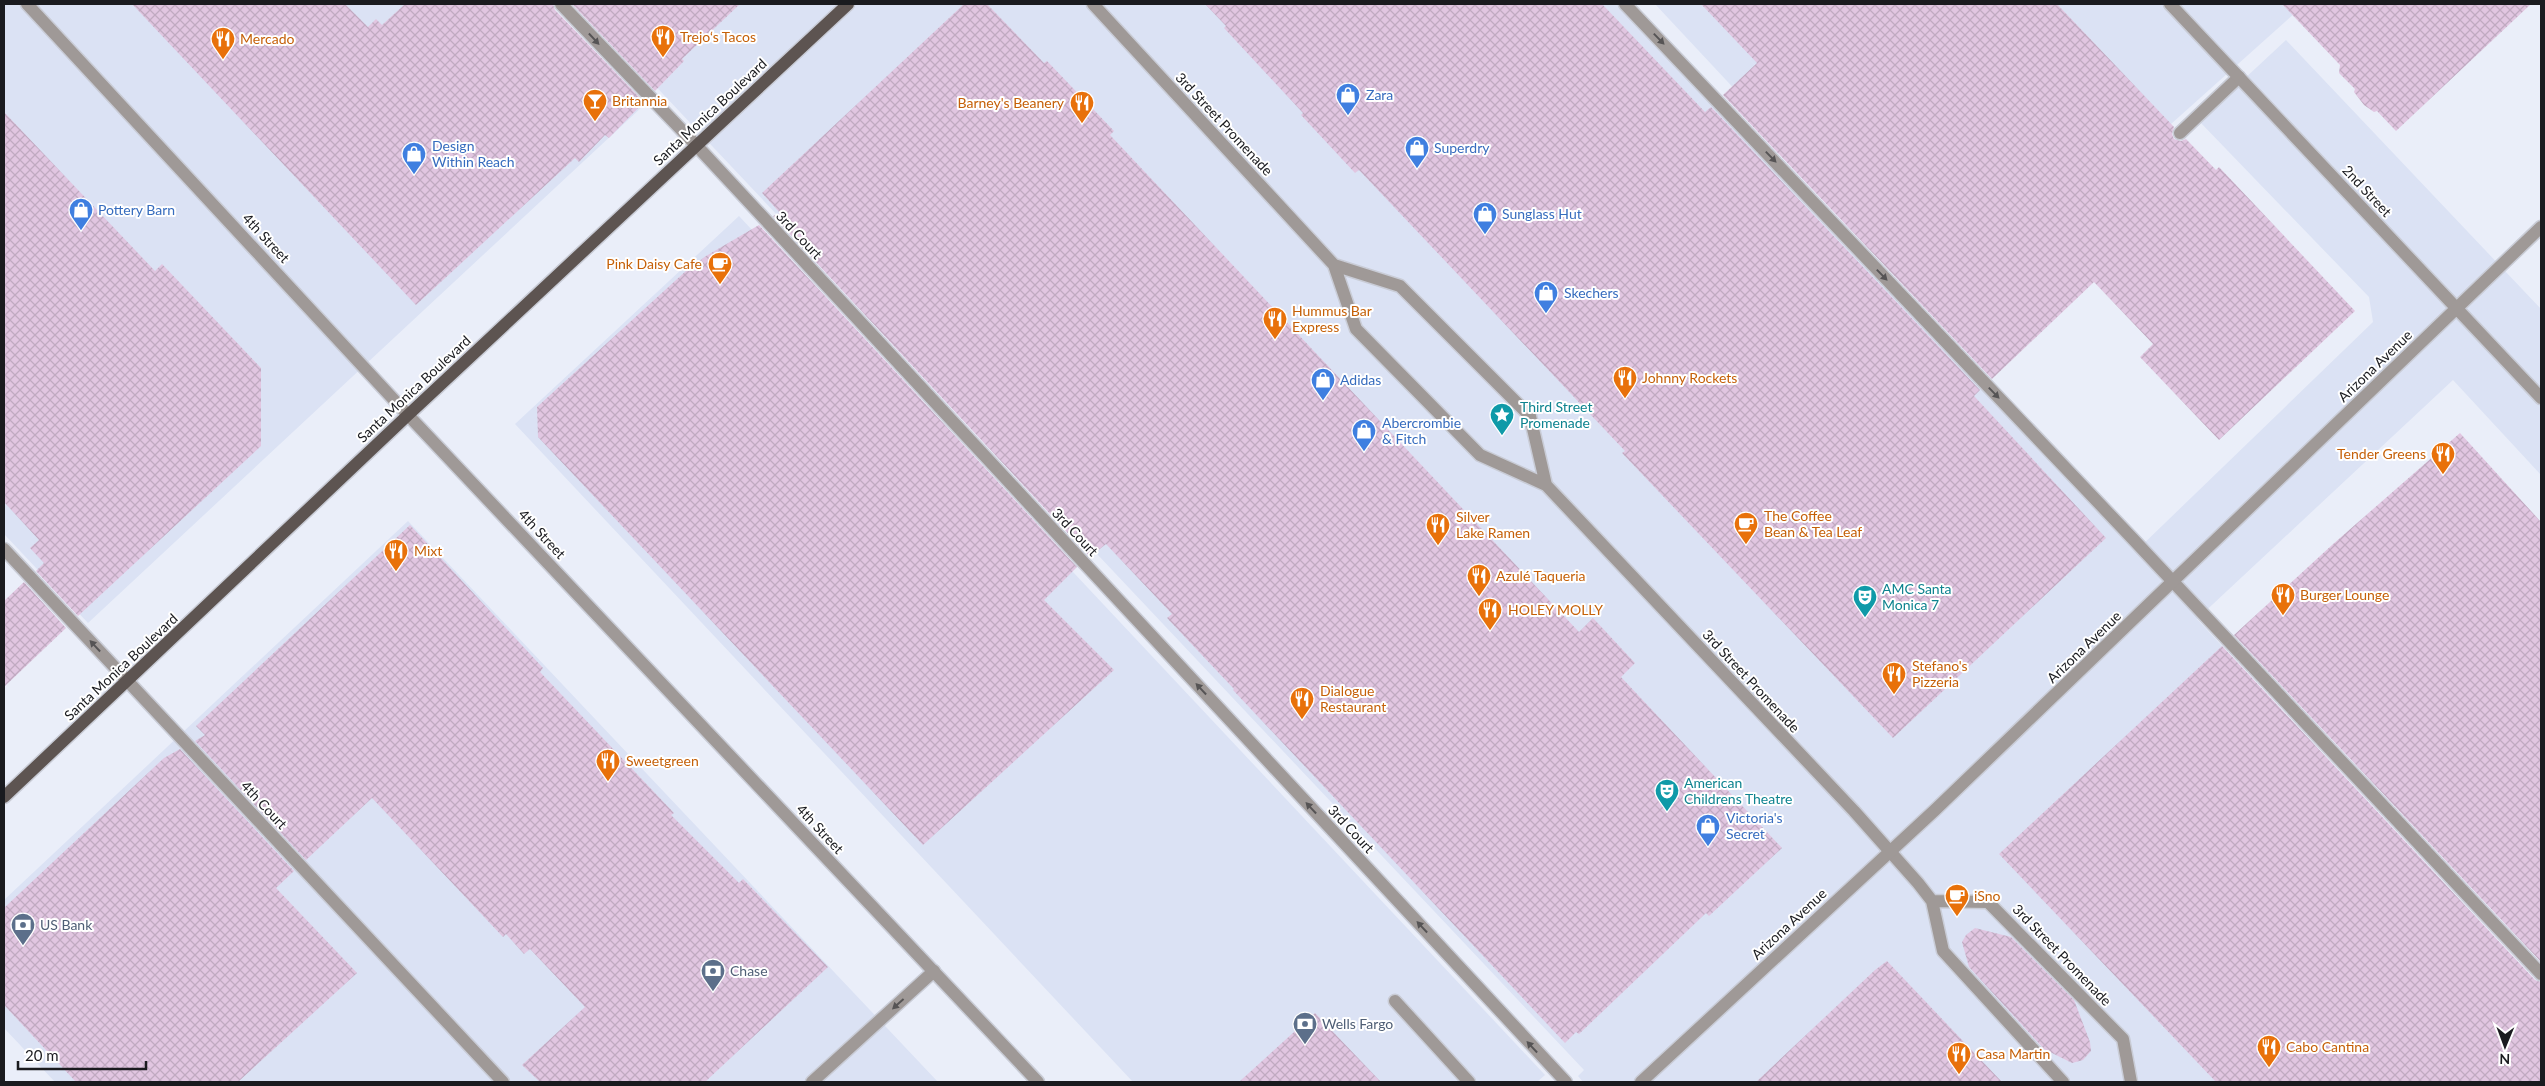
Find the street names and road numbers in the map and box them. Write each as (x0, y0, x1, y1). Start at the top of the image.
street label: Santa Monica Boulevard (649, 55, 770, 169)
street label: 3rd Street Promenade (1172, 69, 1277, 179)
street label: 2nd Street (2339, 161, 2395, 220)
street label: 3rd Court (773, 207, 826, 262)
street label: 4th Street (239, 209, 294, 266)
street label: Arizona Avenue (2334, 326, 2415, 405)
street label: Santa Monica Boulevard (353, 332, 474, 446)
street label: 3rd Court (1049, 504, 1102, 559)
street label: 4th Street (515, 505, 570, 562)
street label: Arizona Avenue (2043, 607, 2124, 686)
street label: Santa Monica Boulevard (60, 610, 181, 724)
street label: 3rd Street Promenade (1699, 626, 1804, 736)
street label: 4th Court (238, 777, 291, 832)
street label: 4th Street (793, 800, 848, 857)
street label: 3rd Court (1325, 801, 1378, 856)
street label: Arizona Avenue (1748, 885, 1830, 963)
street label: 3rd Street Promenade (2009, 900, 2115, 1009)

